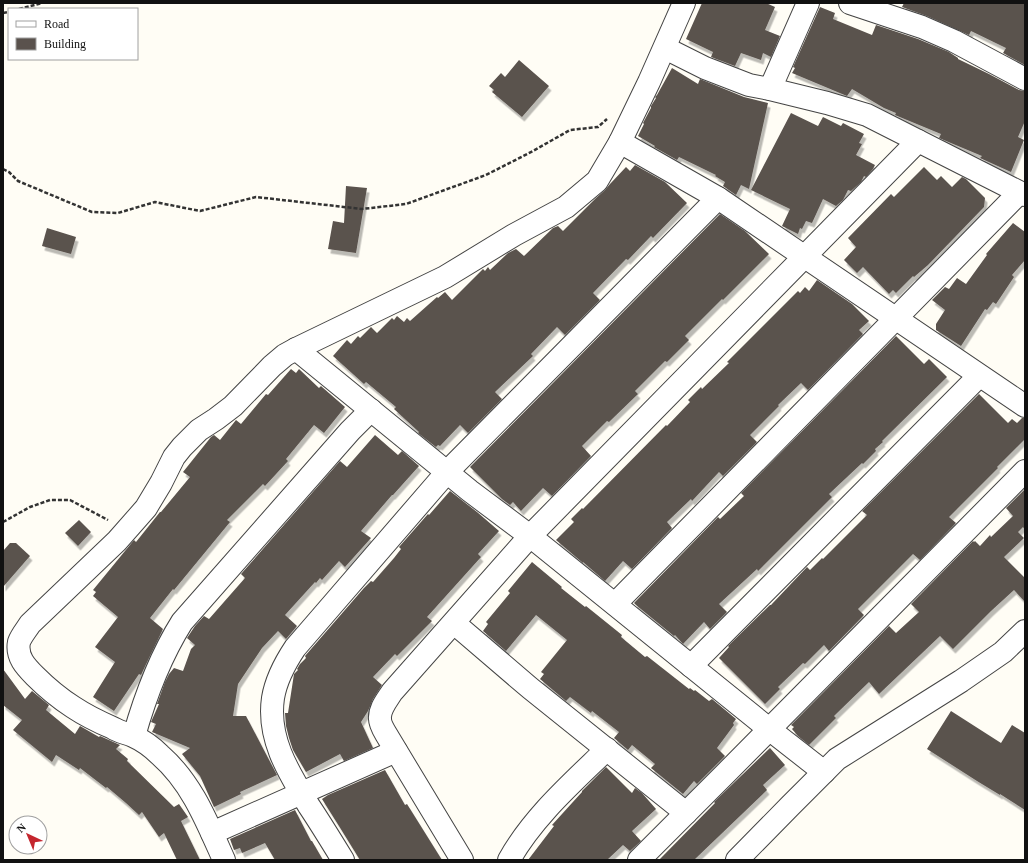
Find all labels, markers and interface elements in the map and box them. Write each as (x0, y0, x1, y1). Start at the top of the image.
legend (8, 8, 138, 60)
text: Road (44, 17, 69, 31)
text: Building (44, 37, 86, 51)
north arrow (8, 815, 48, 855)
text: N (14, 821, 28, 835)

